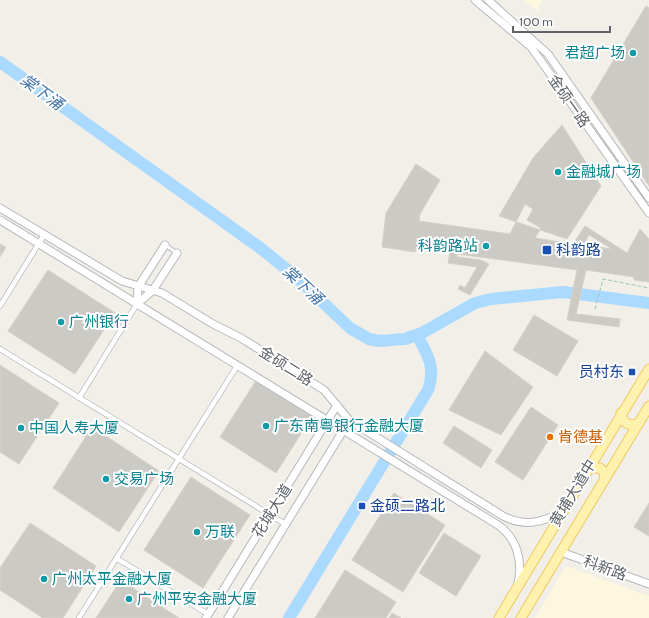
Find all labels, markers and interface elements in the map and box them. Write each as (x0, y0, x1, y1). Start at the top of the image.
scale bar (513, 8, 610, 34)
text: 100 m (519, 14, 553, 29)
place label: 君超广场 (565, 44, 625, 62)
marker: 君超广场 (628, 48, 638, 58)
water label: 棠下涌 (17, 70, 69, 115)
street label: 金硕一路 (544, 71, 594, 131)
place label: 金融城广场 (566, 163, 641, 181)
marker: 金融城广场 (553, 167, 563, 177)
place label: 科韵路站 (418, 237, 478, 255)
marker: 科韵路站 (481, 241, 491, 251)
place label: 科韵路 (556, 241, 601, 259)
marker: 科韵路 (541, 244, 553, 256)
water label: 棠下涌 (279, 262, 328, 310)
place label: 广州银行 (69, 313, 129, 331)
marker: 广州银行 (56, 317, 66, 327)
street label: 金硕二路 (256, 342, 316, 390)
place label: 员村东 (579, 363, 624, 381)
marker: 员村东 (627, 367, 637, 377)
place label: 广东南粤银行金融大厦 (274, 417, 424, 435)
place label: 中国人寿大厦 (29, 419, 119, 437)
marker: 广东南粤银行金融大厦 (261, 421, 271, 431)
marker: 中国人寿大厦 (16, 423, 26, 433)
place label: 肯德基 (558, 428, 603, 446)
marker: 肯德基 (545, 432, 555, 442)
street label: 黄埔大道中 (546, 456, 600, 530)
place label: 交易广场 (114, 470, 174, 488)
marker: 交易广场 (101, 474, 111, 484)
street label: 花城大道 (248, 481, 296, 541)
place label: 金硕二路北 (370, 497, 445, 515)
marker: 金硕二路北 (357, 501, 367, 511)
place label: 万联 (205, 523, 235, 541)
marker: 万联 (192, 527, 202, 537)
street label: 科新路 (581, 552, 629, 584)
place label: 广州太平金融大厦 (52, 570, 172, 588)
marker: 广州太平金融大厦 (39, 574, 49, 584)
place label: 广州平安金融大厦 (137, 590, 257, 608)
marker: 广州平安金融大厦 (124, 594, 134, 604)

